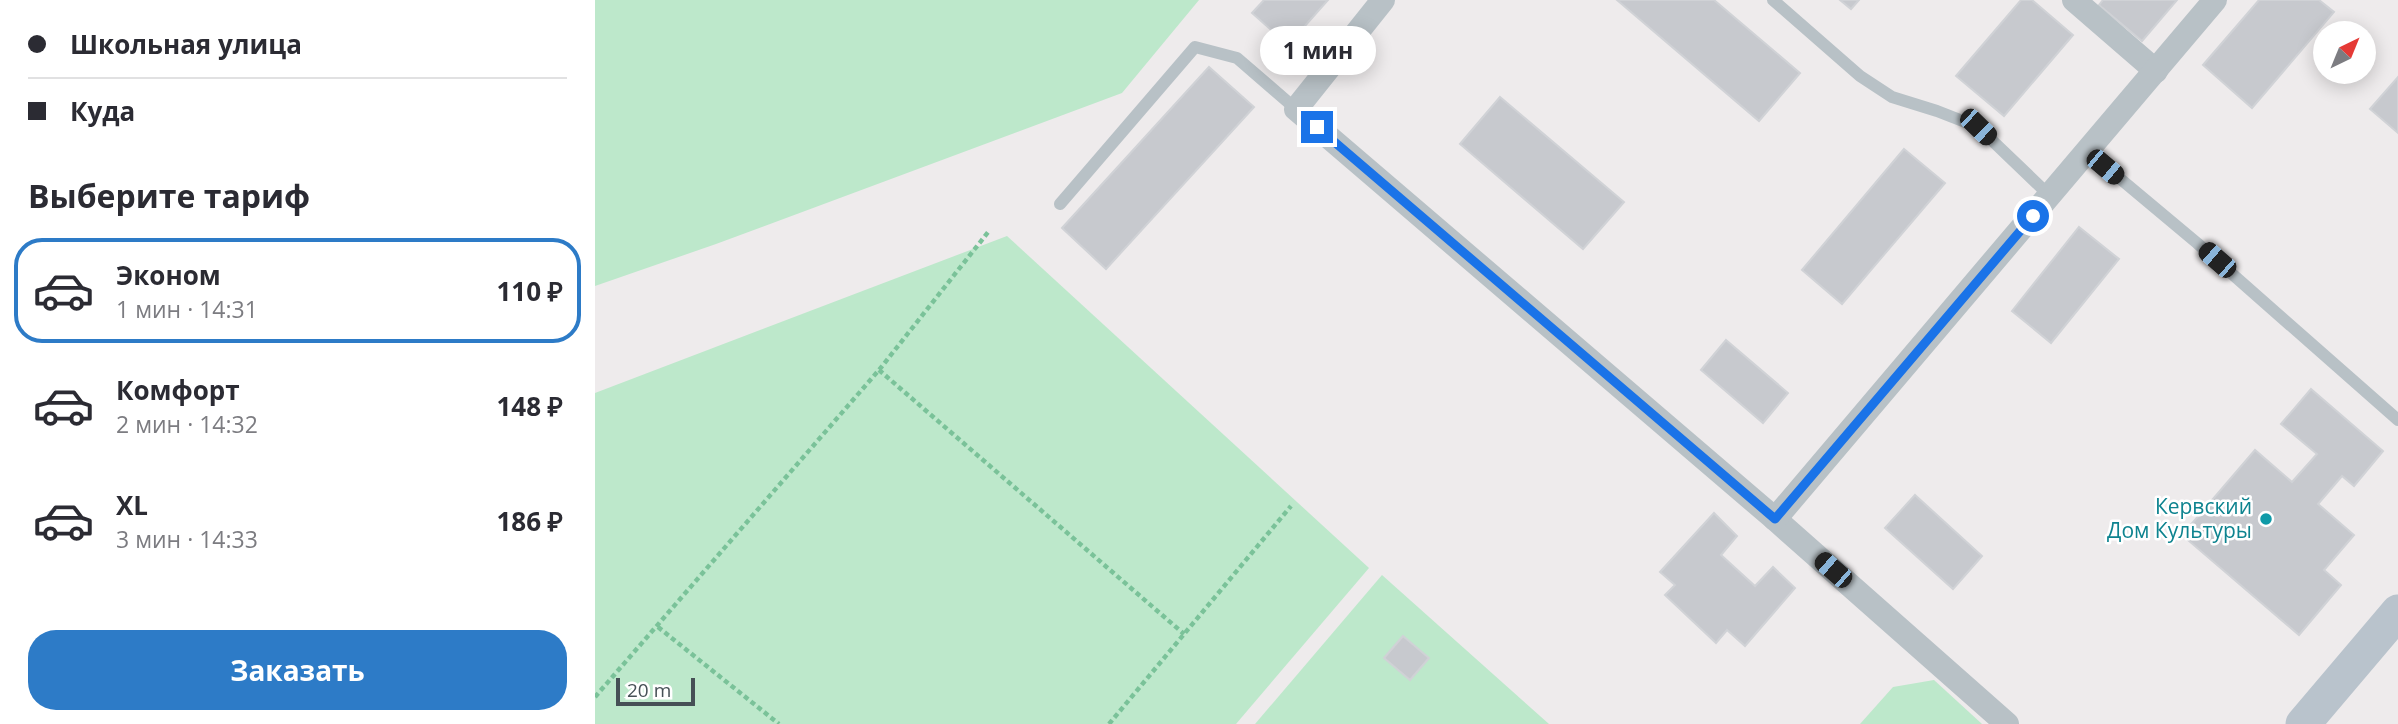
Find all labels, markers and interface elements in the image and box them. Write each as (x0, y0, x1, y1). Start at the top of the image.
north arrow (2313, 21, 2377, 84)
map controls (2313, 21, 2376, 84)
callout: 1 мин (1259, 25, 1375, 74)
text: Школьная улица (70, 26, 302, 62)
text: 1 мин (1283, 34, 1353, 66)
text: Куда (70, 93, 135, 129)
car (1956, 105, 2001, 149)
route end (1301, 111, 1333, 143)
car (2083, 145, 2128, 189)
text: Выберите тариф (28, 174, 310, 217)
route start (2017, 200, 2049, 232)
car (2195, 238, 2240, 282)
text: Эконом (116, 257, 221, 293)
icon: car (32, 259, 95, 322)
text: 110 ₽ (497, 273, 563, 309)
text: 1 мин · 14:31 (116, 293, 258, 325)
text: Комфорт (116, 372, 240, 408)
icon: car (32, 374, 95, 437)
text: 148 ₽ (497, 388, 563, 424)
text: 2 мин · 14:32 (116, 408, 258, 440)
text: XL (116, 487, 148, 523)
icon: car (32, 489, 95, 552)
place label: Кервский Дом Культуры (2107, 492, 2252, 544)
text: 186 ₽ (497, 503, 563, 539)
marker: Кервский Дом Культуры (2258, 511, 2274, 527)
text: 3 мин · 14:33 (116, 523, 258, 555)
car (1811, 548, 1856, 592)
button: Заказать (28, 630, 567, 710)
scale bar (616, 675, 695, 707)
text: 20 m (627, 677, 671, 703)

